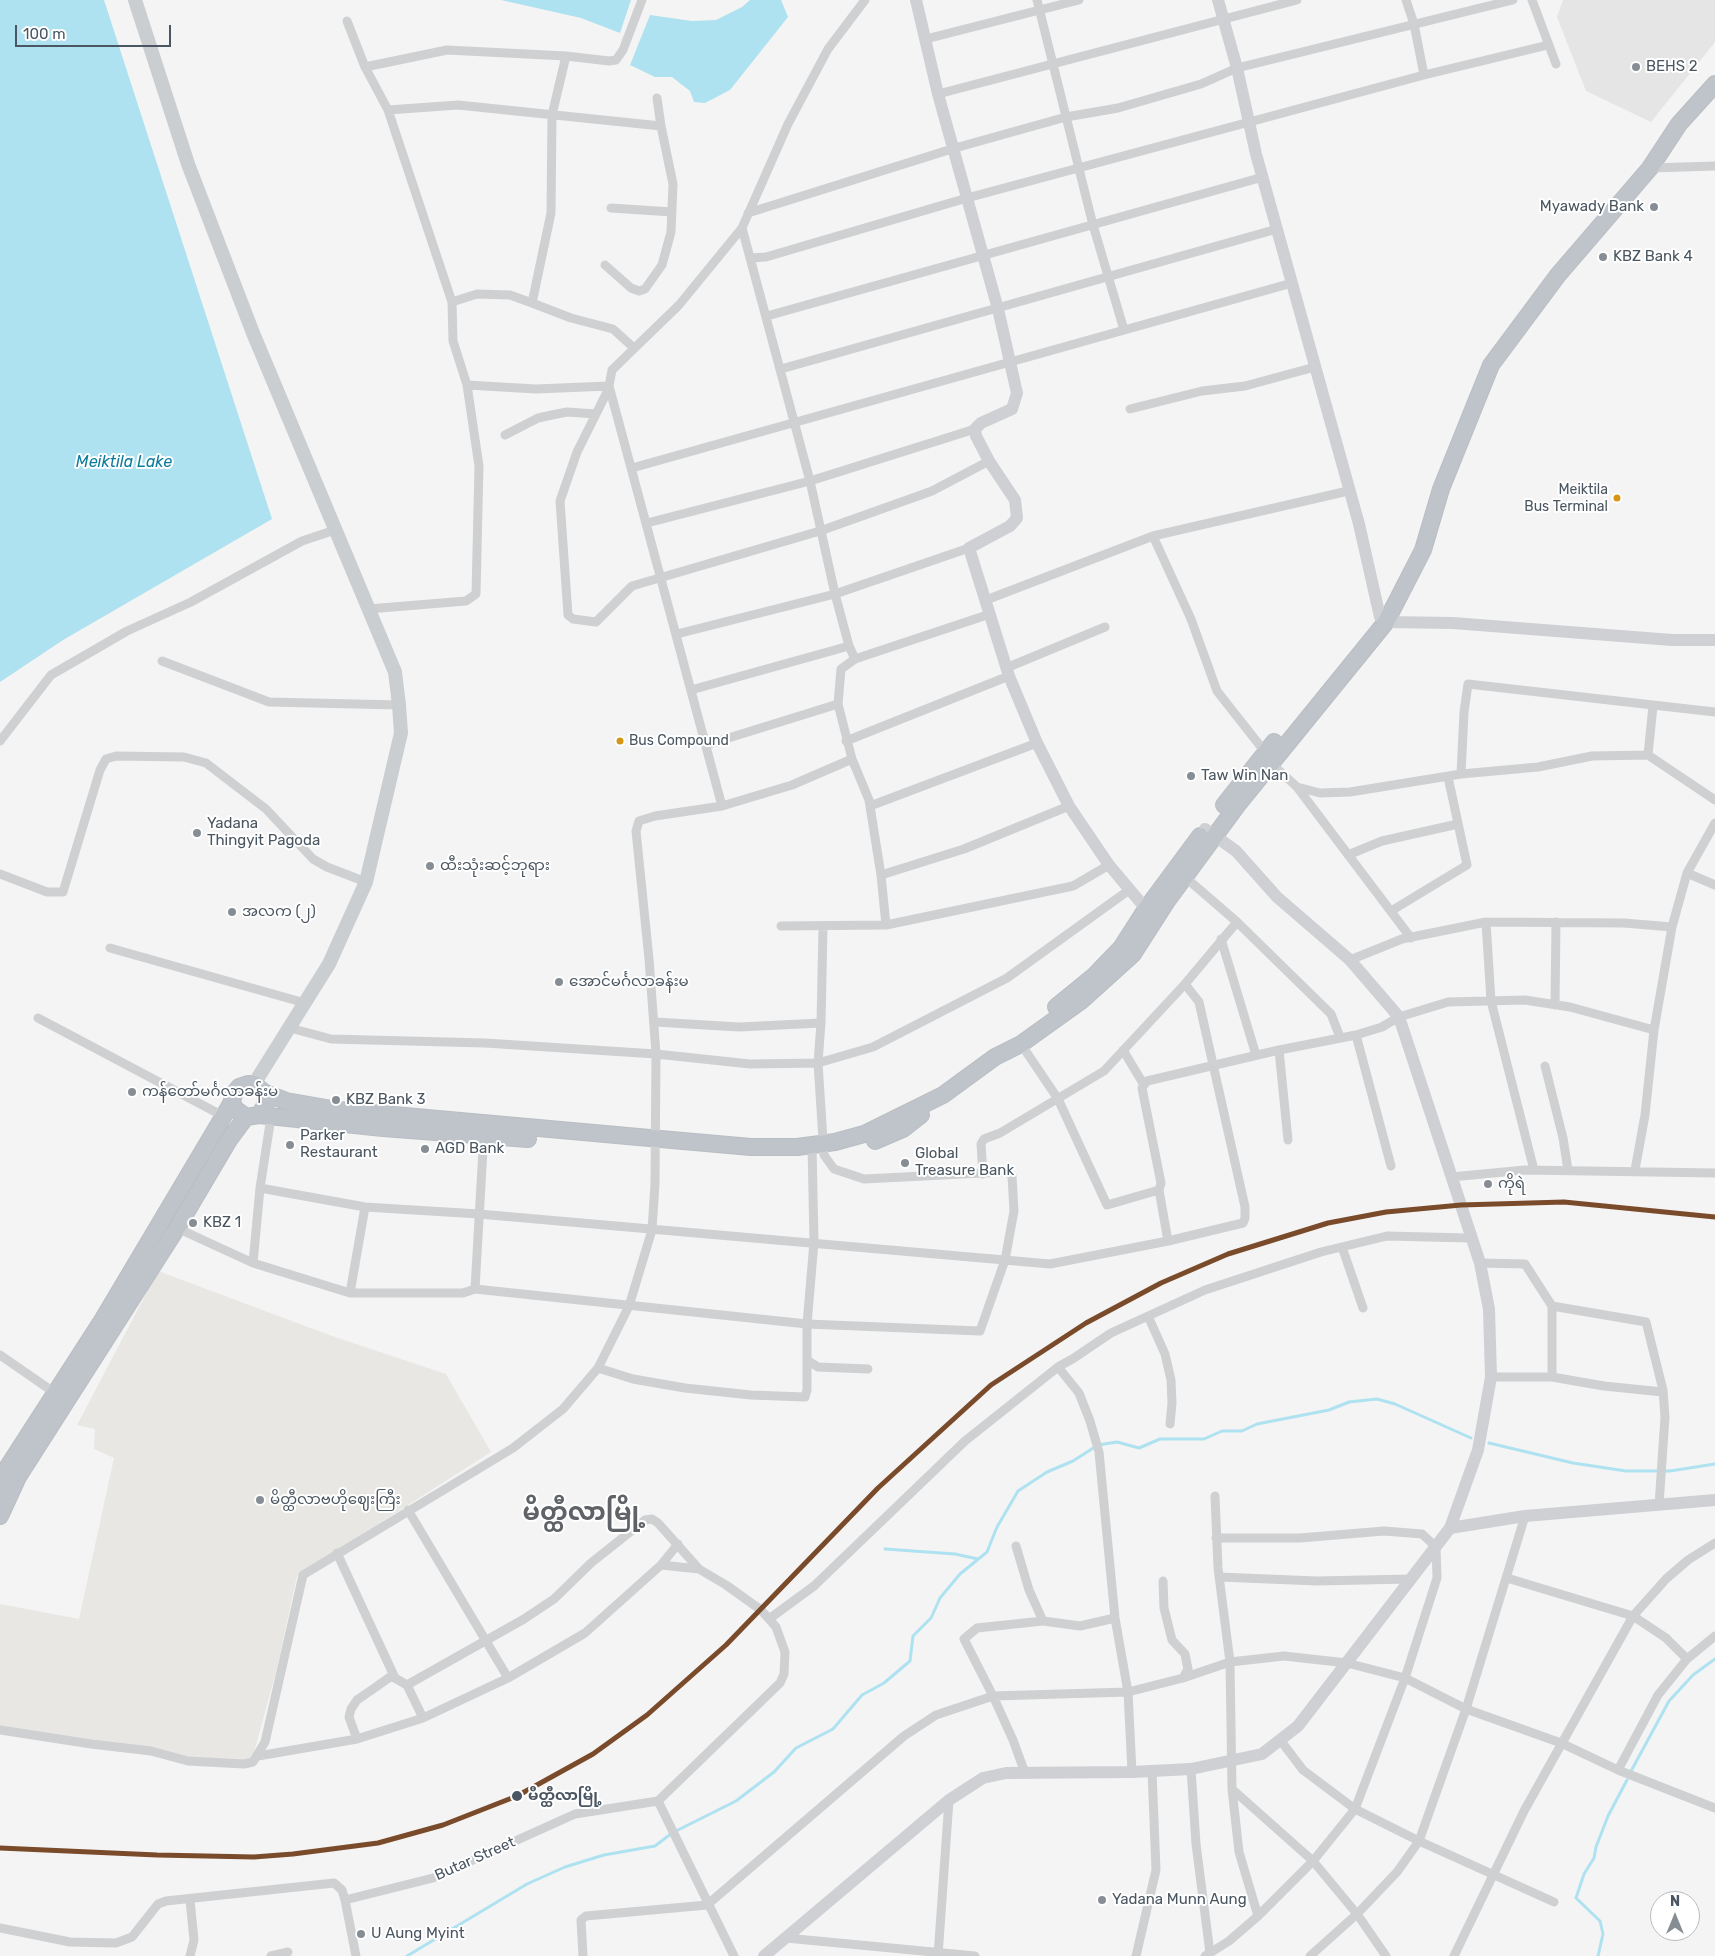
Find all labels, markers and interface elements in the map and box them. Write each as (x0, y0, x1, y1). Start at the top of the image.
scale bar (18, 15, 174, 47)
text: 100 m (23, 25, 65, 43)
place label: BEHS 2 (1646, 58, 1698, 76)
marker: BEHS 2 (1630, 61, 1642, 73)
place label: Myawady Bank (1540, 198, 1644, 216)
marker: Myawady Bank (1648, 201, 1660, 213)
place label: KBZ Bank 4 (1613, 248, 1693, 266)
marker: KBZ Bank 4 (1597, 251, 1609, 263)
water label: Meiktila Lake (76, 452, 172, 472)
place label: Meiktila Bus Terminal (1524, 482, 1608, 514)
marker: Meiktila Bus Terminal (1612, 493, 1622, 503)
place label: Bus Compound (629, 733, 729, 749)
marker: Bus Compound (615, 736, 625, 746)
place label: Taw Win Nan (1201, 767, 1288, 785)
marker: Taw Win Nan (1185, 770, 1197, 782)
place label: Yadana Thingyit Pagoda (207, 815, 320, 850)
marker: Yadana Thingyit Pagoda (191, 827, 203, 839)
place label: ထီးသုံးဆင့်ဘုရား (440, 857, 550, 875)
marker: ထီးသုံးဆင့်ဘုရား (424, 860, 436, 872)
place label: အလက (၂) (242, 903, 316, 921)
marker: အလက (၂) (226, 906, 238, 918)
place label: အောင်မင်္ဂလာခန်းမ (569, 973, 689, 991)
marker: အောင်မင်္ဂလာခန်းမ (553, 976, 565, 988)
place label: ကန်တော်မင်္ဂလာခန်းမ (142, 1083, 278, 1101)
marker: ကန်တော်မင်္ဂလာခန်းမ (126, 1086, 138, 1098)
place label: KBZ Bank 3 (346, 1091, 426, 1109)
marker: KBZ Bank 3 (330, 1094, 342, 1106)
place label: Parker Restaurant (300, 1127, 378, 1162)
marker: Parker Restaurant (284, 1139, 296, 1151)
place label: AGD Bank (435, 1140, 504, 1158)
marker: AGD Bank (419, 1143, 431, 1155)
place label: Global Treasure Bank (915, 1145, 1014, 1180)
marker: Global Treasure Bank (899, 1157, 911, 1169)
place label: ကိုရဲ (1498, 1175, 1525, 1193)
marker: ကိုရဲ (1482, 1178, 1494, 1190)
place label: KBZ 1 (203, 1214, 241, 1232)
marker: KBZ 1 (187, 1217, 199, 1229)
place label: မိတ္ထီလာဗဟိုဈေးကြီး (270, 1491, 401, 1509)
marker: မိတ္ထီလာဗဟိုဈေးကြီး (254, 1494, 266, 1506)
district label: မိတ္ထီလာမြို့ (523, 1498, 645, 1528)
place label: မိတ္ထီလာမြို့ (528, 1787, 602, 1805)
marker: မိတ္ထီလာမြို့ (510, 1789, 524, 1803)
street label: Butar Street (432, 1833, 518, 1885)
place label: Yadana Munn Aung (1112, 1891, 1247, 1909)
north arrow (1650, 1891, 1700, 1941)
text: N (1670, 1893, 1680, 1910)
marker: Yadana Munn Aung (1096, 1894, 1108, 1906)
place label: U Aung Myint (371, 1925, 465, 1943)
marker: U Aung Myint (355, 1928, 367, 1940)

